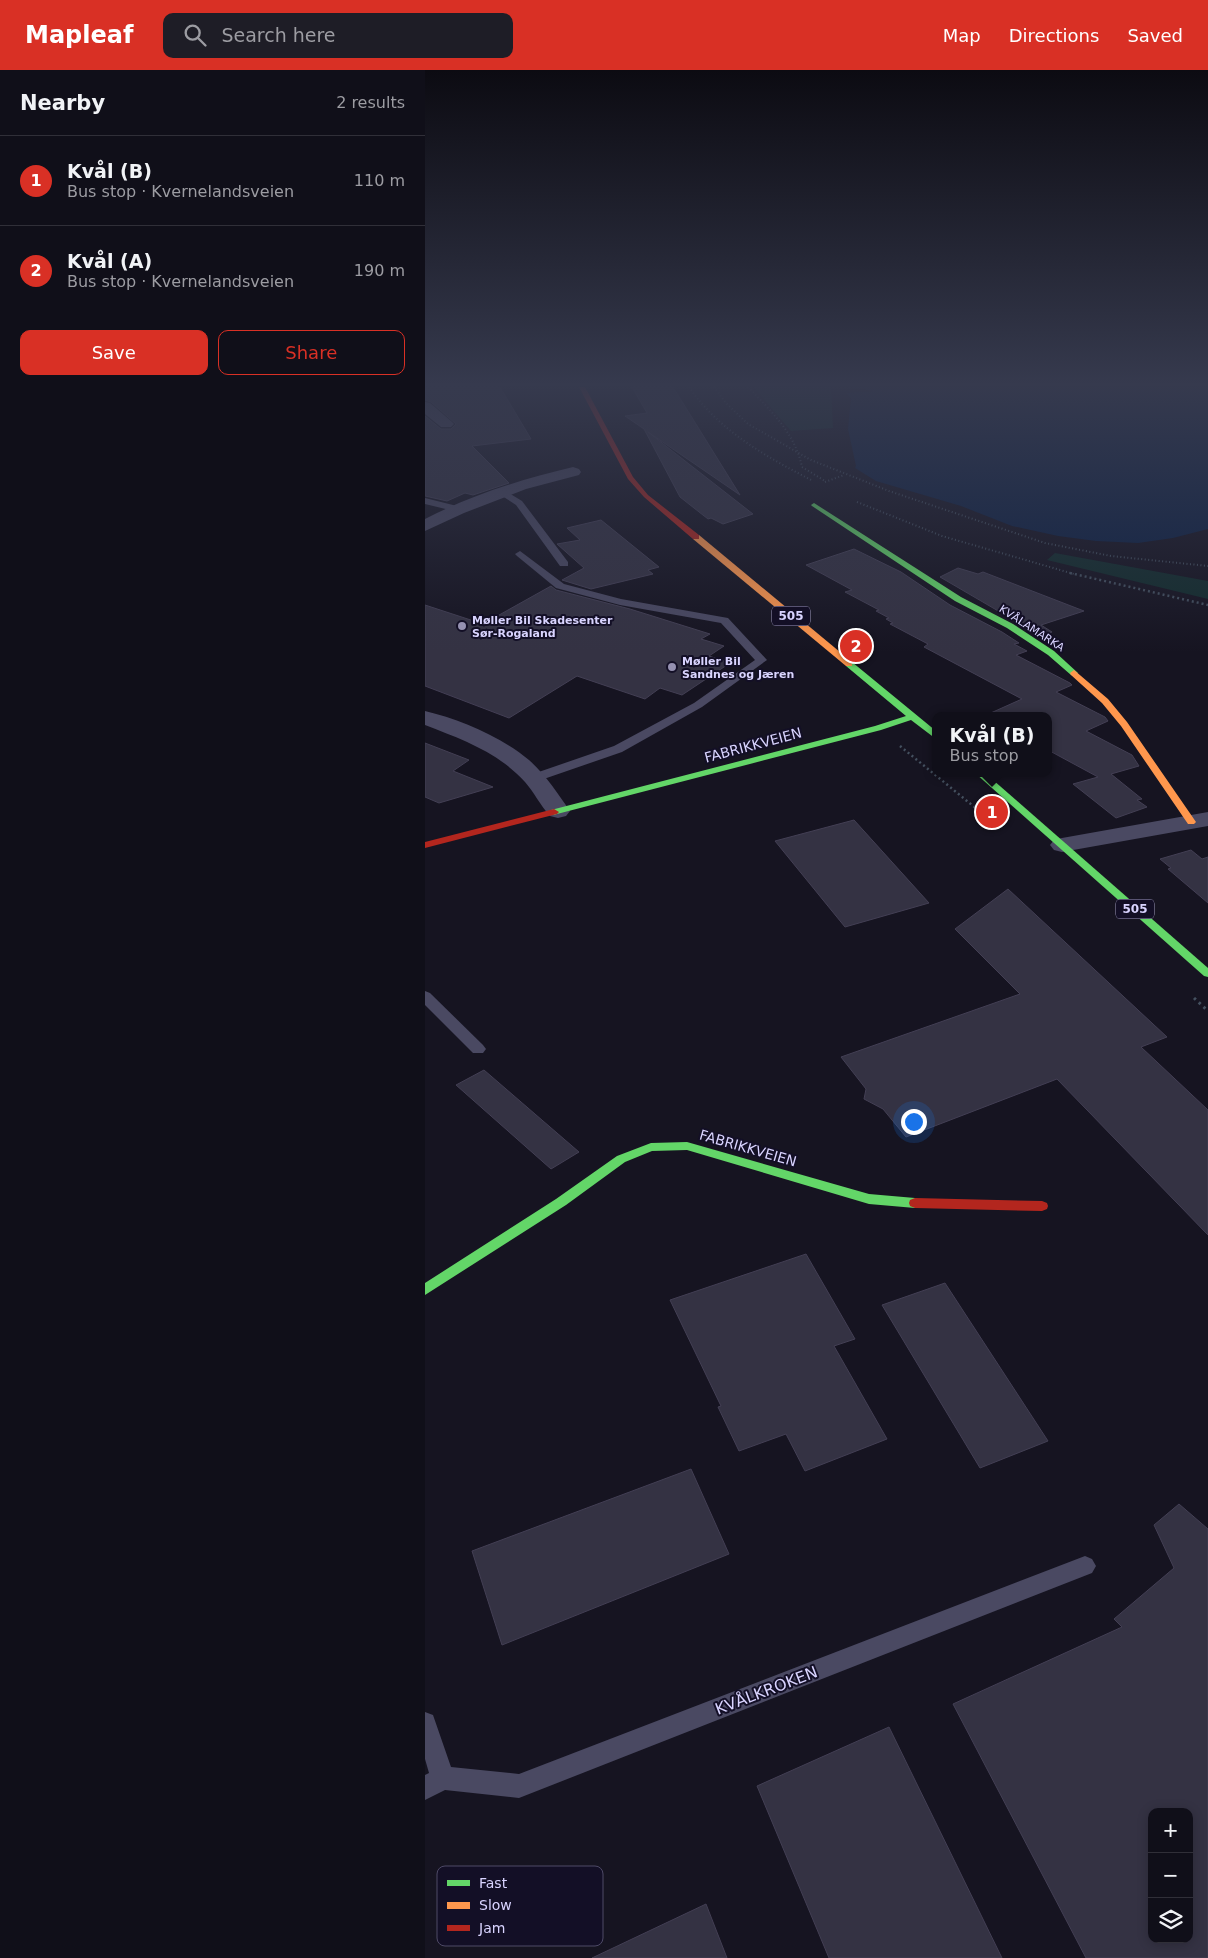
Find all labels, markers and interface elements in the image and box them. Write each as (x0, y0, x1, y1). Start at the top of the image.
search box (163, 13, 513, 58)
text: Mapleaf (25, 21, 133, 49)
icon: search (181, 21, 209, 49)
text: Search here (221, 24, 336, 46)
text: Map (943, 25, 981, 46)
text: Directions (1009, 25, 1099, 46)
text: Saved (1127, 25, 1183, 46)
text: Nearby (20, 91, 105, 115)
text: 2 results (336, 93, 405, 112)
text: Kvål (B) (67, 160, 152, 182)
text: 1 (30, 171, 42, 190)
text: 110 m (354, 171, 405, 190)
text: Bus stop · Kvernelandsveien (67, 182, 294, 201)
text: Kvål (A) (67, 250, 152, 272)
text: 2 (30, 261, 42, 280)
text: 190 m (354, 261, 405, 280)
text: Bus stop · Kvernelandsveien (67, 272, 294, 291)
button: Save (20, 330, 208, 375)
button: Share (218, 330, 405, 375)
street label: KVÅLAMARKA (997, 602, 1067, 655)
road number: 505 (772, 606, 810, 626)
place label: Møller Bil Skadesenter Sør-Rogaland (472, 614, 613, 640)
marker: Møller Bil Skadesenter Sør-Rogaland (456, 620, 468, 632)
pin: 2 (840, 627, 872, 665)
place label: Møller Bil Sandnes og Jæren (682, 655, 794, 681)
marker: Møller Bil Sandnes og Jæren (666, 661, 678, 673)
popup (932, 712, 1052, 777)
street label: FABRIKKVEIEN (703, 724, 803, 766)
text: Kvål (B) (950, 724, 1034, 746)
text: Bus stop (950, 746, 1019, 765)
pin: 1 (976, 793, 1008, 831)
road number: 505 (1116, 900, 1154, 919)
your location (901, 1109, 927, 1135)
street label: FABRIKKVEIEN (698, 1127, 798, 1169)
street label: KVÅLKROKEN (712, 1662, 820, 1719)
map controls (1148, 1808, 1193, 1943)
button: + (1148, 1808, 1193, 1853)
button: − (1148, 1853, 1193, 1898)
legend (437, 1866, 603, 1946)
text: Fast (479, 1875, 508, 1891)
text: Slow (479, 1897, 512, 1913)
button: layers (1148, 1898, 1193, 1943)
text: Jam (478, 1920, 505, 1936)

